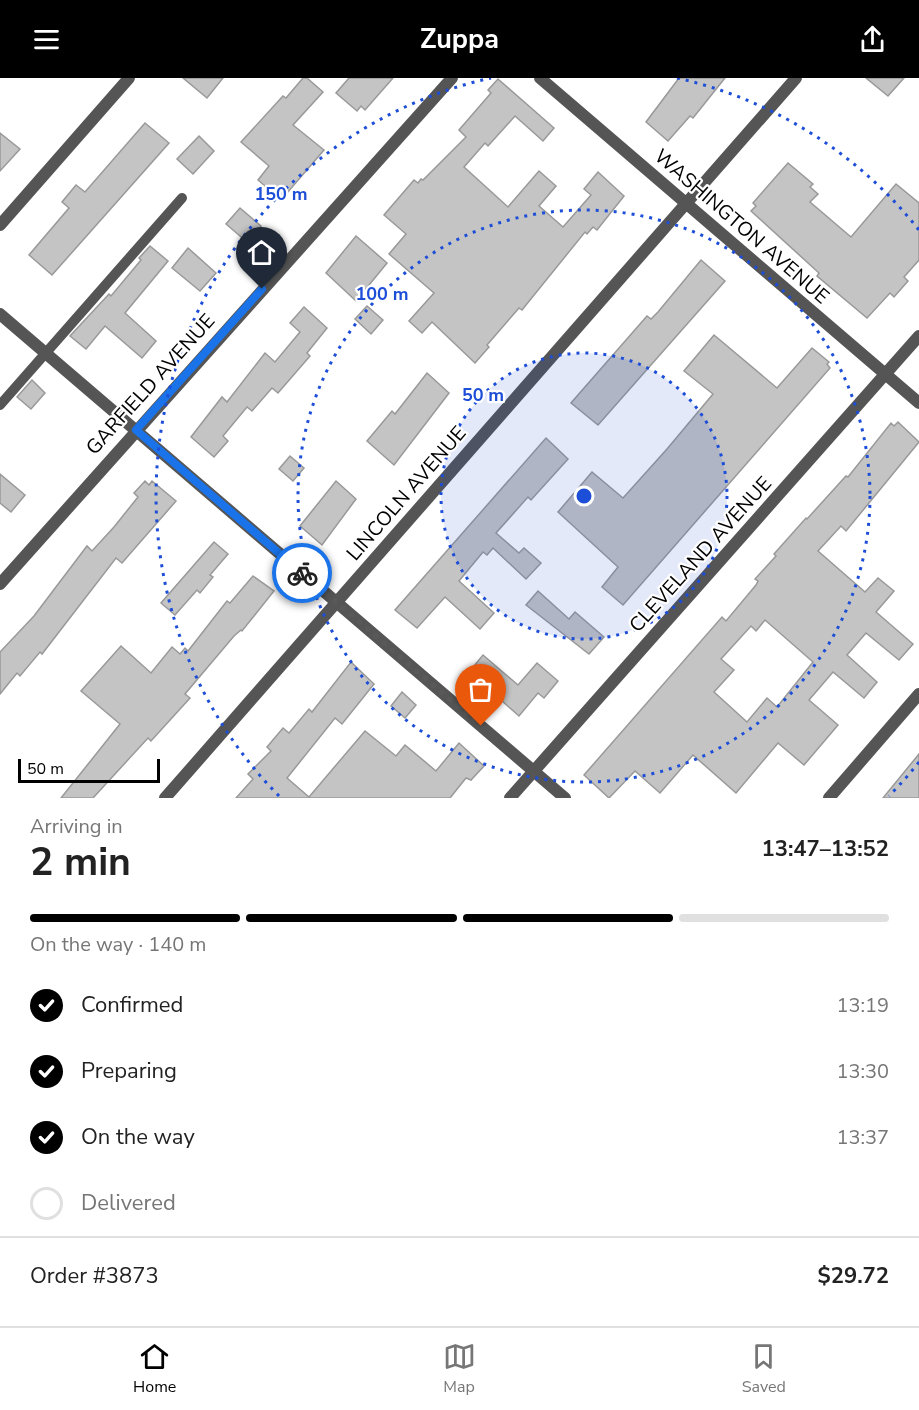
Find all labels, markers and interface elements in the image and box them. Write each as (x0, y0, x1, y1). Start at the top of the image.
text: Zuppa (420, 21, 499, 58)
icon: menu (30, 23, 63, 56)
icon: share (856, 23, 889, 56)
street label: WASHINGTON AVENUE (648, 143, 835, 310)
text: 150 m (254, 182, 308, 206)
pin (236, 227, 287, 289)
icon: home (245, 236, 278, 269)
text: 100 m (355, 282, 409, 306)
street label: GARFIELD AVENUE (80, 308, 221, 461)
text: 50 m (462, 383, 504, 407)
street label: LINCOLN AVENUE (340, 420, 472, 566)
street label: CLEVELAND AVENUE (623, 471, 778, 638)
centre of rings (574, 486, 594, 506)
courier (272, 543, 332, 603)
icon: bike (286, 557, 319, 590)
pin (455, 664, 506, 726)
icon: bag (464, 673, 497, 706)
scale bar (18, 756, 160, 784)
text: 50 m (27, 758, 64, 780)
text: Arriving in (30, 813, 123, 840)
text: 13:47–13:52 (761, 834, 889, 864)
text: 2 min (30, 836, 131, 889)
text: On the way · 140 m (30, 931, 206, 958)
icon: check (30, 989, 63, 1022)
text: Confirmed (81, 990, 183, 1020)
text: 13:19 (836, 992, 889, 1019)
icon: check (30, 1055, 63, 1088)
text: Preparing (81, 1056, 177, 1086)
text: 13:30 (836, 1058, 889, 1085)
icon: check (30, 1121, 63, 1154)
text: On the way (81, 1122, 195, 1152)
text: 13:37 (836, 1124, 889, 1151)
text: Delivered (81, 1188, 176, 1218)
text: Order #3873 (30, 1261, 159, 1291)
text: $29.72 (818, 1261, 889, 1291)
tab: Home (133, 1340, 176, 1398)
tab: Map (443, 1340, 476, 1398)
tab: Saved (742, 1340, 786, 1398)

